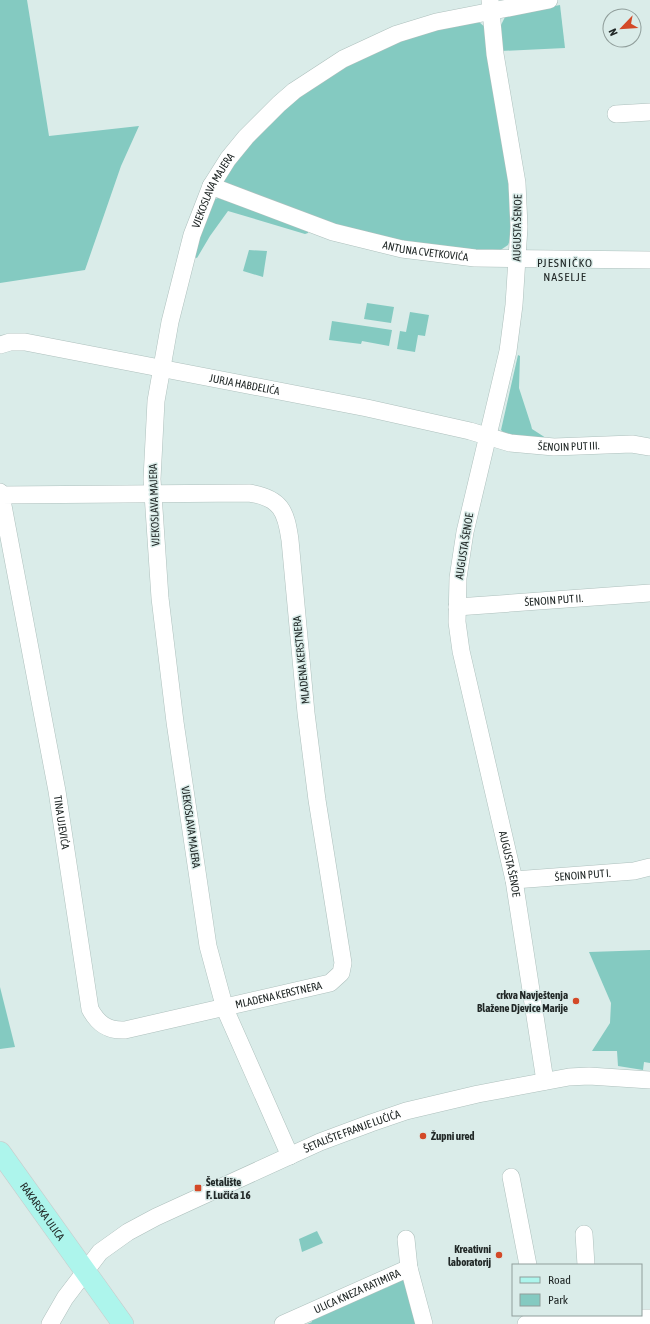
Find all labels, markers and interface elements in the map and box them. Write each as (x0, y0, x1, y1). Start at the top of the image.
north arrow (602, 8, 642, 48)
text: N (606, 27, 620, 38)
street label: VJEKOSLAVA MAJERA (189, 150, 237, 230)
street label: AUGUSTA ŠENOE (510, 194, 524, 262)
street label: ANTUNA CVETKOVIĆA (381, 238, 470, 263)
district label: PJESNIČKO NASELJE (537, 256, 593, 284)
street label: JURJA HABDELIĆA (208, 372, 281, 397)
street label: ŠENOIN PUT III. (537, 439, 600, 453)
street label: VJEKOSLAVA MAJERA (147, 463, 161, 546)
street label: AUGUSTA ŠENOE (453, 512, 475, 580)
street label: ŠENOIN PUT II. (524, 592, 584, 608)
street label: MLADENA KERSTNERA (290, 615, 312, 705)
street label: VJEKOSLAVA MAJERA (179, 785, 203, 869)
street label: TINA UJEVIĆA (52, 794, 72, 851)
street label: AUGUSTA ŠENOE (497, 830, 523, 898)
street label: ŠENOIN PUT I. (554, 867, 611, 883)
street label: MLADENA KERSTNERA (234, 979, 324, 1011)
place label: crkva Navještenja Blažene Djevice Marije (477, 989, 568, 1014)
marker: crkva Navještenja Blažene Djevice Marije (571, 996, 581, 1006)
street label: ŠETALIŠTE FRANJE LUČIĆA (302, 1107, 402, 1155)
place label: Župni ured (431, 1130, 475, 1142)
marker: Župni ured (418, 1131, 428, 1141)
place label: Šetalište F. Lučića 16 (206, 1176, 251, 1201)
street label: RAKARSKA ULICA (18, 1180, 67, 1243)
marker: Šetalište F. Lučića 16 (193, 1183, 203, 1193)
place label: Kreativni laboratorij (448, 1243, 491, 1268)
marker: Kreativni laboratorij (494, 1250, 504, 1260)
legend (512, 1264, 642, 1316)
street label: ULICA KNEZA RATIMIRA (312, 1266, 403, 1315)
text: Road (548, 1273, 571, 1287)
text: Park (548, 1293, 569, 1307)

